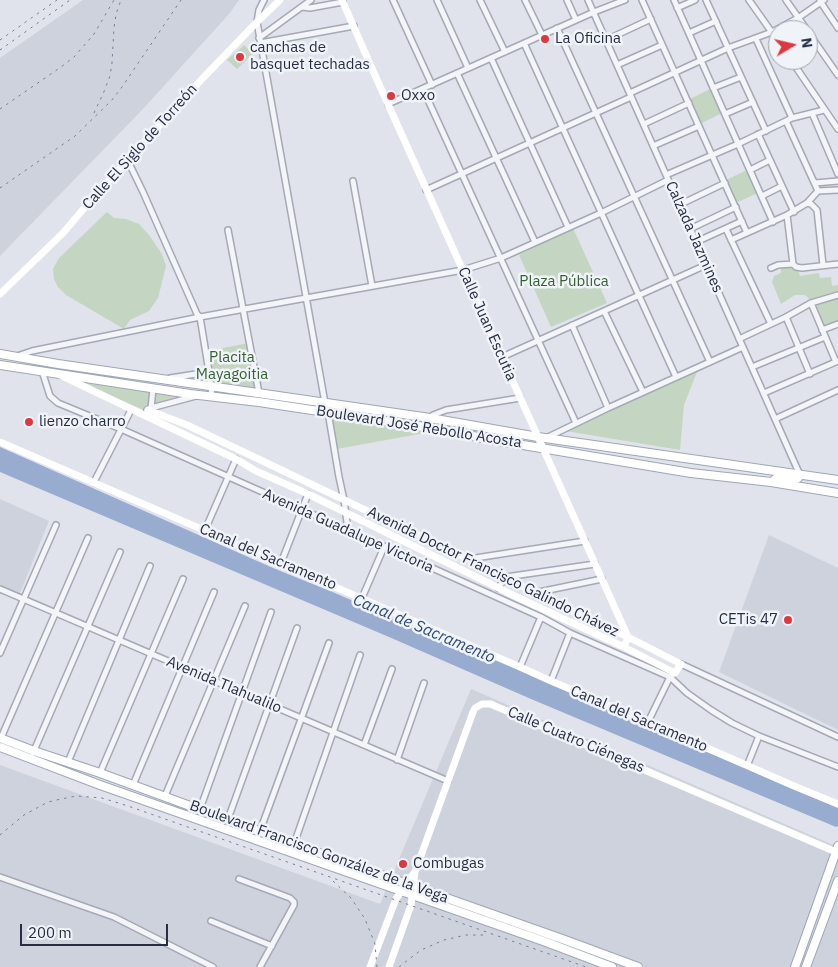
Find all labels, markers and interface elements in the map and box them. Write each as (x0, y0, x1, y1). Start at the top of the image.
north arrow (768, 20, 818, 70)
place label: La Oficina (555, 30, 621, 48)
marker: La Oficina (539, 33, 551, 45)
text: N (797, 36, 817, 49)
place label: canchas de basquet techadas (250, 39, 370, 74)
marker: canchas de basquet techadas (234, 51, 246, 63)
street label: Calle El Siglo de Torreón (79, 81, 201, 213)
place label: Oxxo (401, 87, 435, 105)
marker: Oxxo (385, 90, 397, 102)
street label: Calzada Jazmines (661, 178, 727, 296)
street label: Calle Juan Escutia (454, 264, 520, 384)
park label: Plaza Pública (519, 273, 609, 291)
park label: Placita Mayagoitia (196, 349, 268, 384)
street label: Boulevard José Rebollo Acosta (315, 402, 523, 452)
place label: lienzo charro (39, 413, 126, 431)
marker: lienzo charro (23, 416, 35, 428)
street label: Avenida Guadalupe Victoria (260, 485, 436, 577)
street label: Avenida Doctor Francisco Galindo Chávez (364, 503, 622, 641)
street label: Canal del Sacramento (197, 520, 339, 594)
water label: Canal de Sacramento (350, 590, 498, 668)
place label: CETis 47 (719, 611, 778, 629)
marker: CETis 47 (782, 614, 794, 626)
street label: Avenida Tlahualilo (164, 653, 284, 717)
street label: Canal del Sacramento (568, 682, 710, 756)
street label: Calle Cuatro Ciénegas (505, 703, 647, 777)
street label: Boulevard Francisco González de la Vega (187, 797, 451, 907)
place label: Combugas (413, 855, 484, 873)
marker: Combugas (397, 858, 409, 870)
scale bar (22, 914, 170, 946)
text: 200 m (28, 923, 72, 942)

